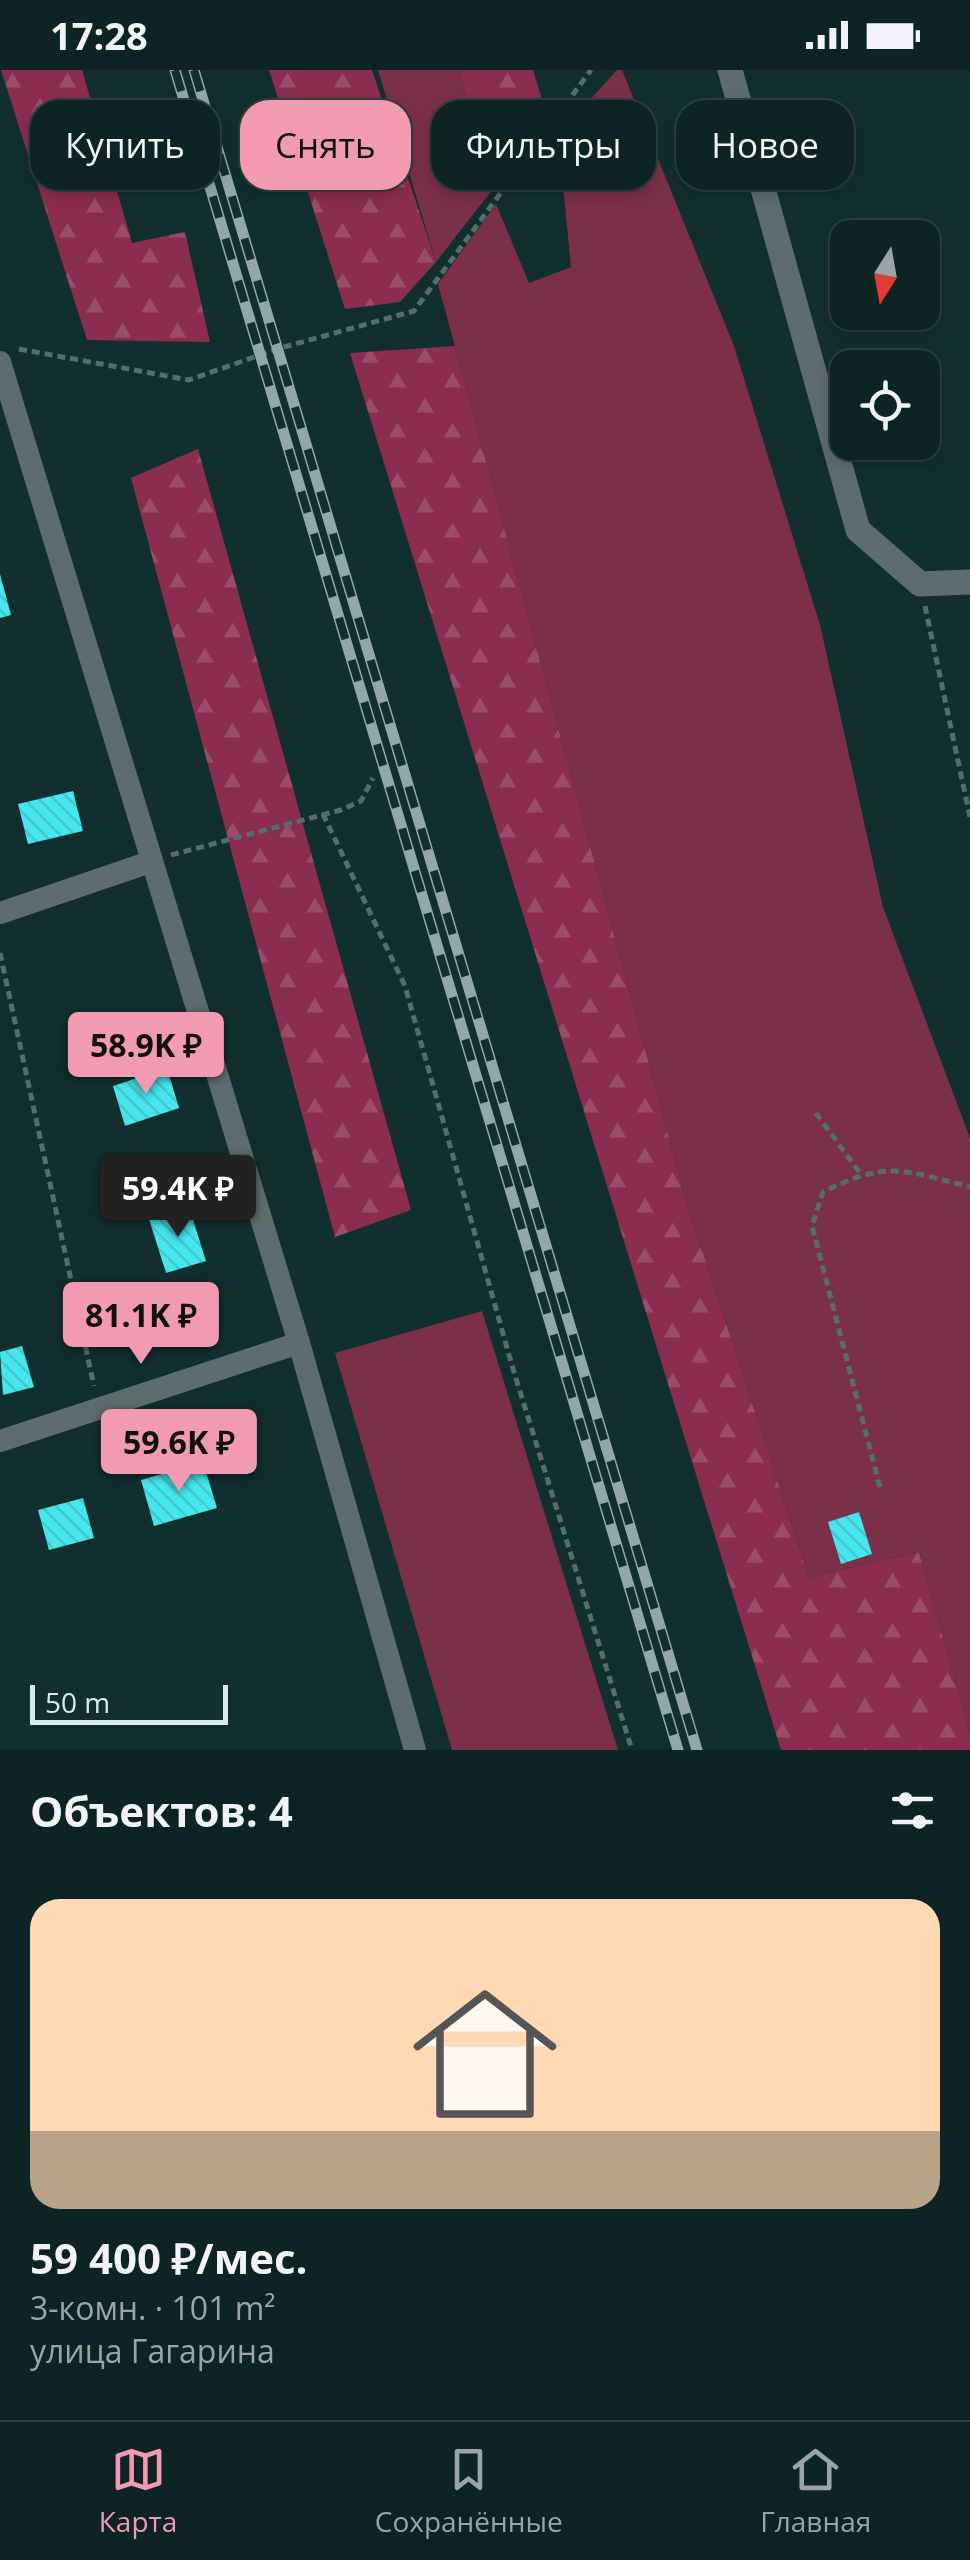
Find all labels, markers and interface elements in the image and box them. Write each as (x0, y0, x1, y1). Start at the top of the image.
text: 17:28 (50, 9, 148, 61)
chip: Купить (30, 100, 220, 190)
chip: Снять (240, 100, 411, 190)
chip: Фильтры (431, 100, 656, 190)
chip: Новое (676, 100, 854, 190)
north arrow (830, 220, 940, 330)
map controls (830, 220, 940, 460)
button: locate (830, 350, 940, 460)
pin: 58.9K ₽ (54, 1012, 238, 1097)
text: 58.9K ₽ (90, 1023, 202, 1066)
pin: 59.4K ₽ (86, 1155, 270, 1240)
text: 59.4K ₽ (122, 1166, 234, 1209)
pin: 81.1K ₽ (49, 1282, 233, 1367)
text: 81.1K ₽ (85, 1293, 197, 1336)
pin: 59.6K ₽ (87, 1409, 271, 1494)
text: 59.6K ₽ (123, 1420, 235, 1463)
scale bar (30, 1680, 228, 1724)
text: 50 m (45, 1683, 110, 1721)
text: Объектов: 4 (30, 1782, 293, 1839)
icon: filters (885, 1783, 940, 1838)
icon: home (395, 1964, 575, 2144)
text: 59 400 ₽/мес. (30, 2229, 308, 2286)
text: 3-комн. · 101 m² (30, 2286, 275, 2329)
text: улица Гагарина (30, 2329, 275, 2372)
tab: Карта (99, 2442, 177, 2540)
tab: Сохранённые (375, 2442, 563, 2540)
tab: Главная (760, 2442, 871, 2540)

